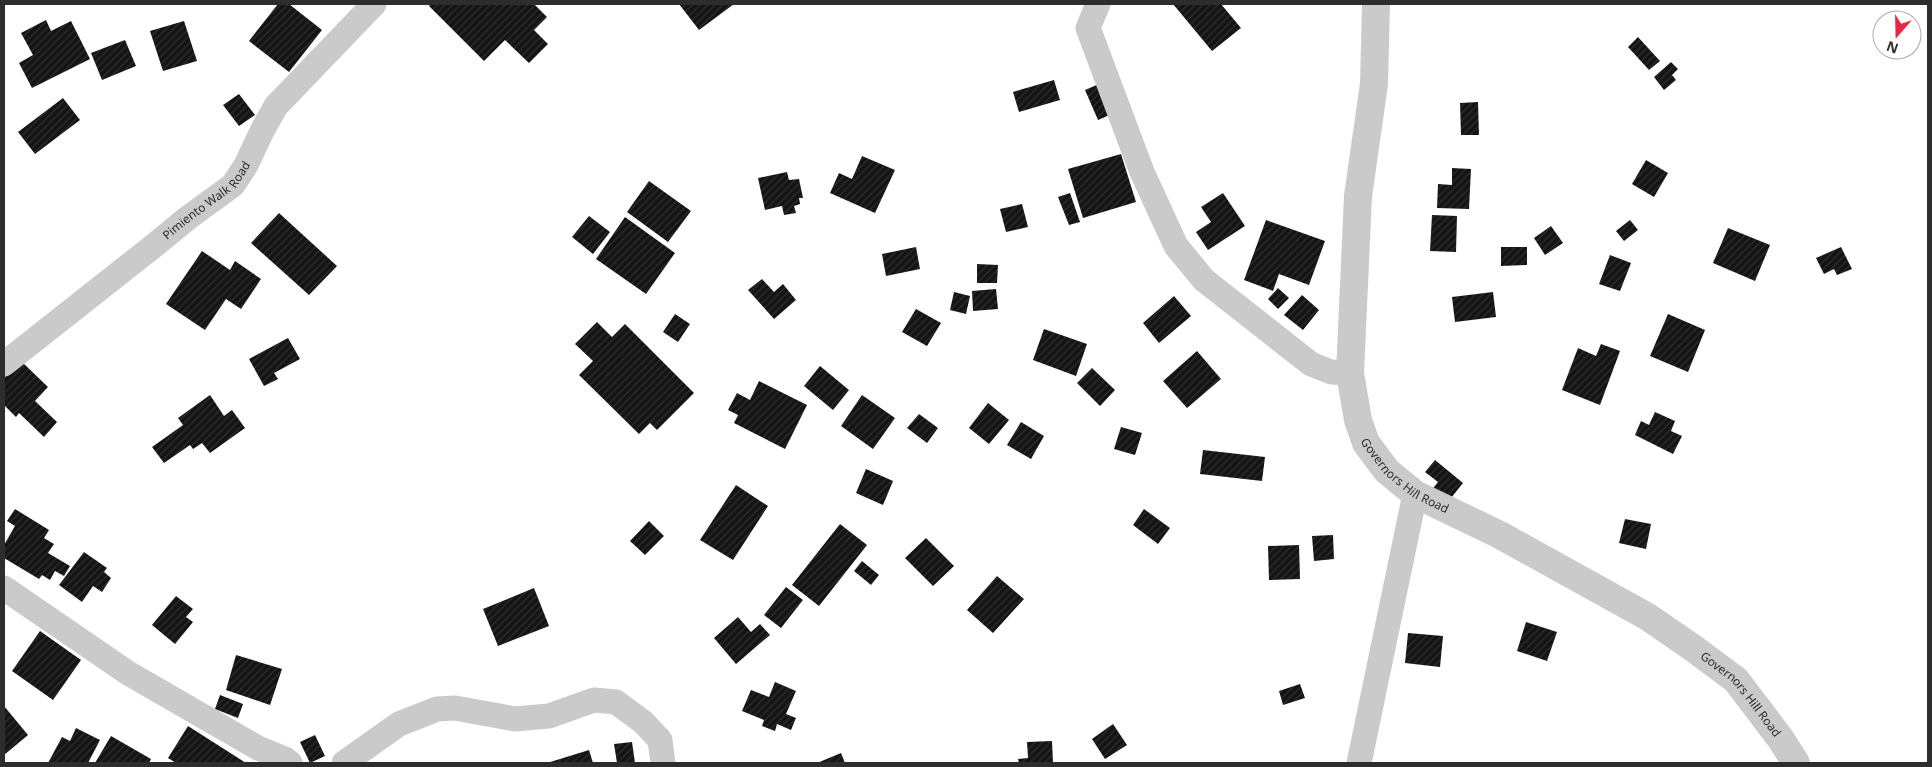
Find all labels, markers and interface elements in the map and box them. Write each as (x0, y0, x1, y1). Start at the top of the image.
north arrow (1872, 10, 1922, 60)
text: N (1884, 37, 1901, 59)
street label: Pimiento Walk Road (159, 158, 254, 243)
street label: Governors Hill Road (1357, 436, 1452, 517)
street label: Governors Hill Road (1697, 647, 1785, 740)

